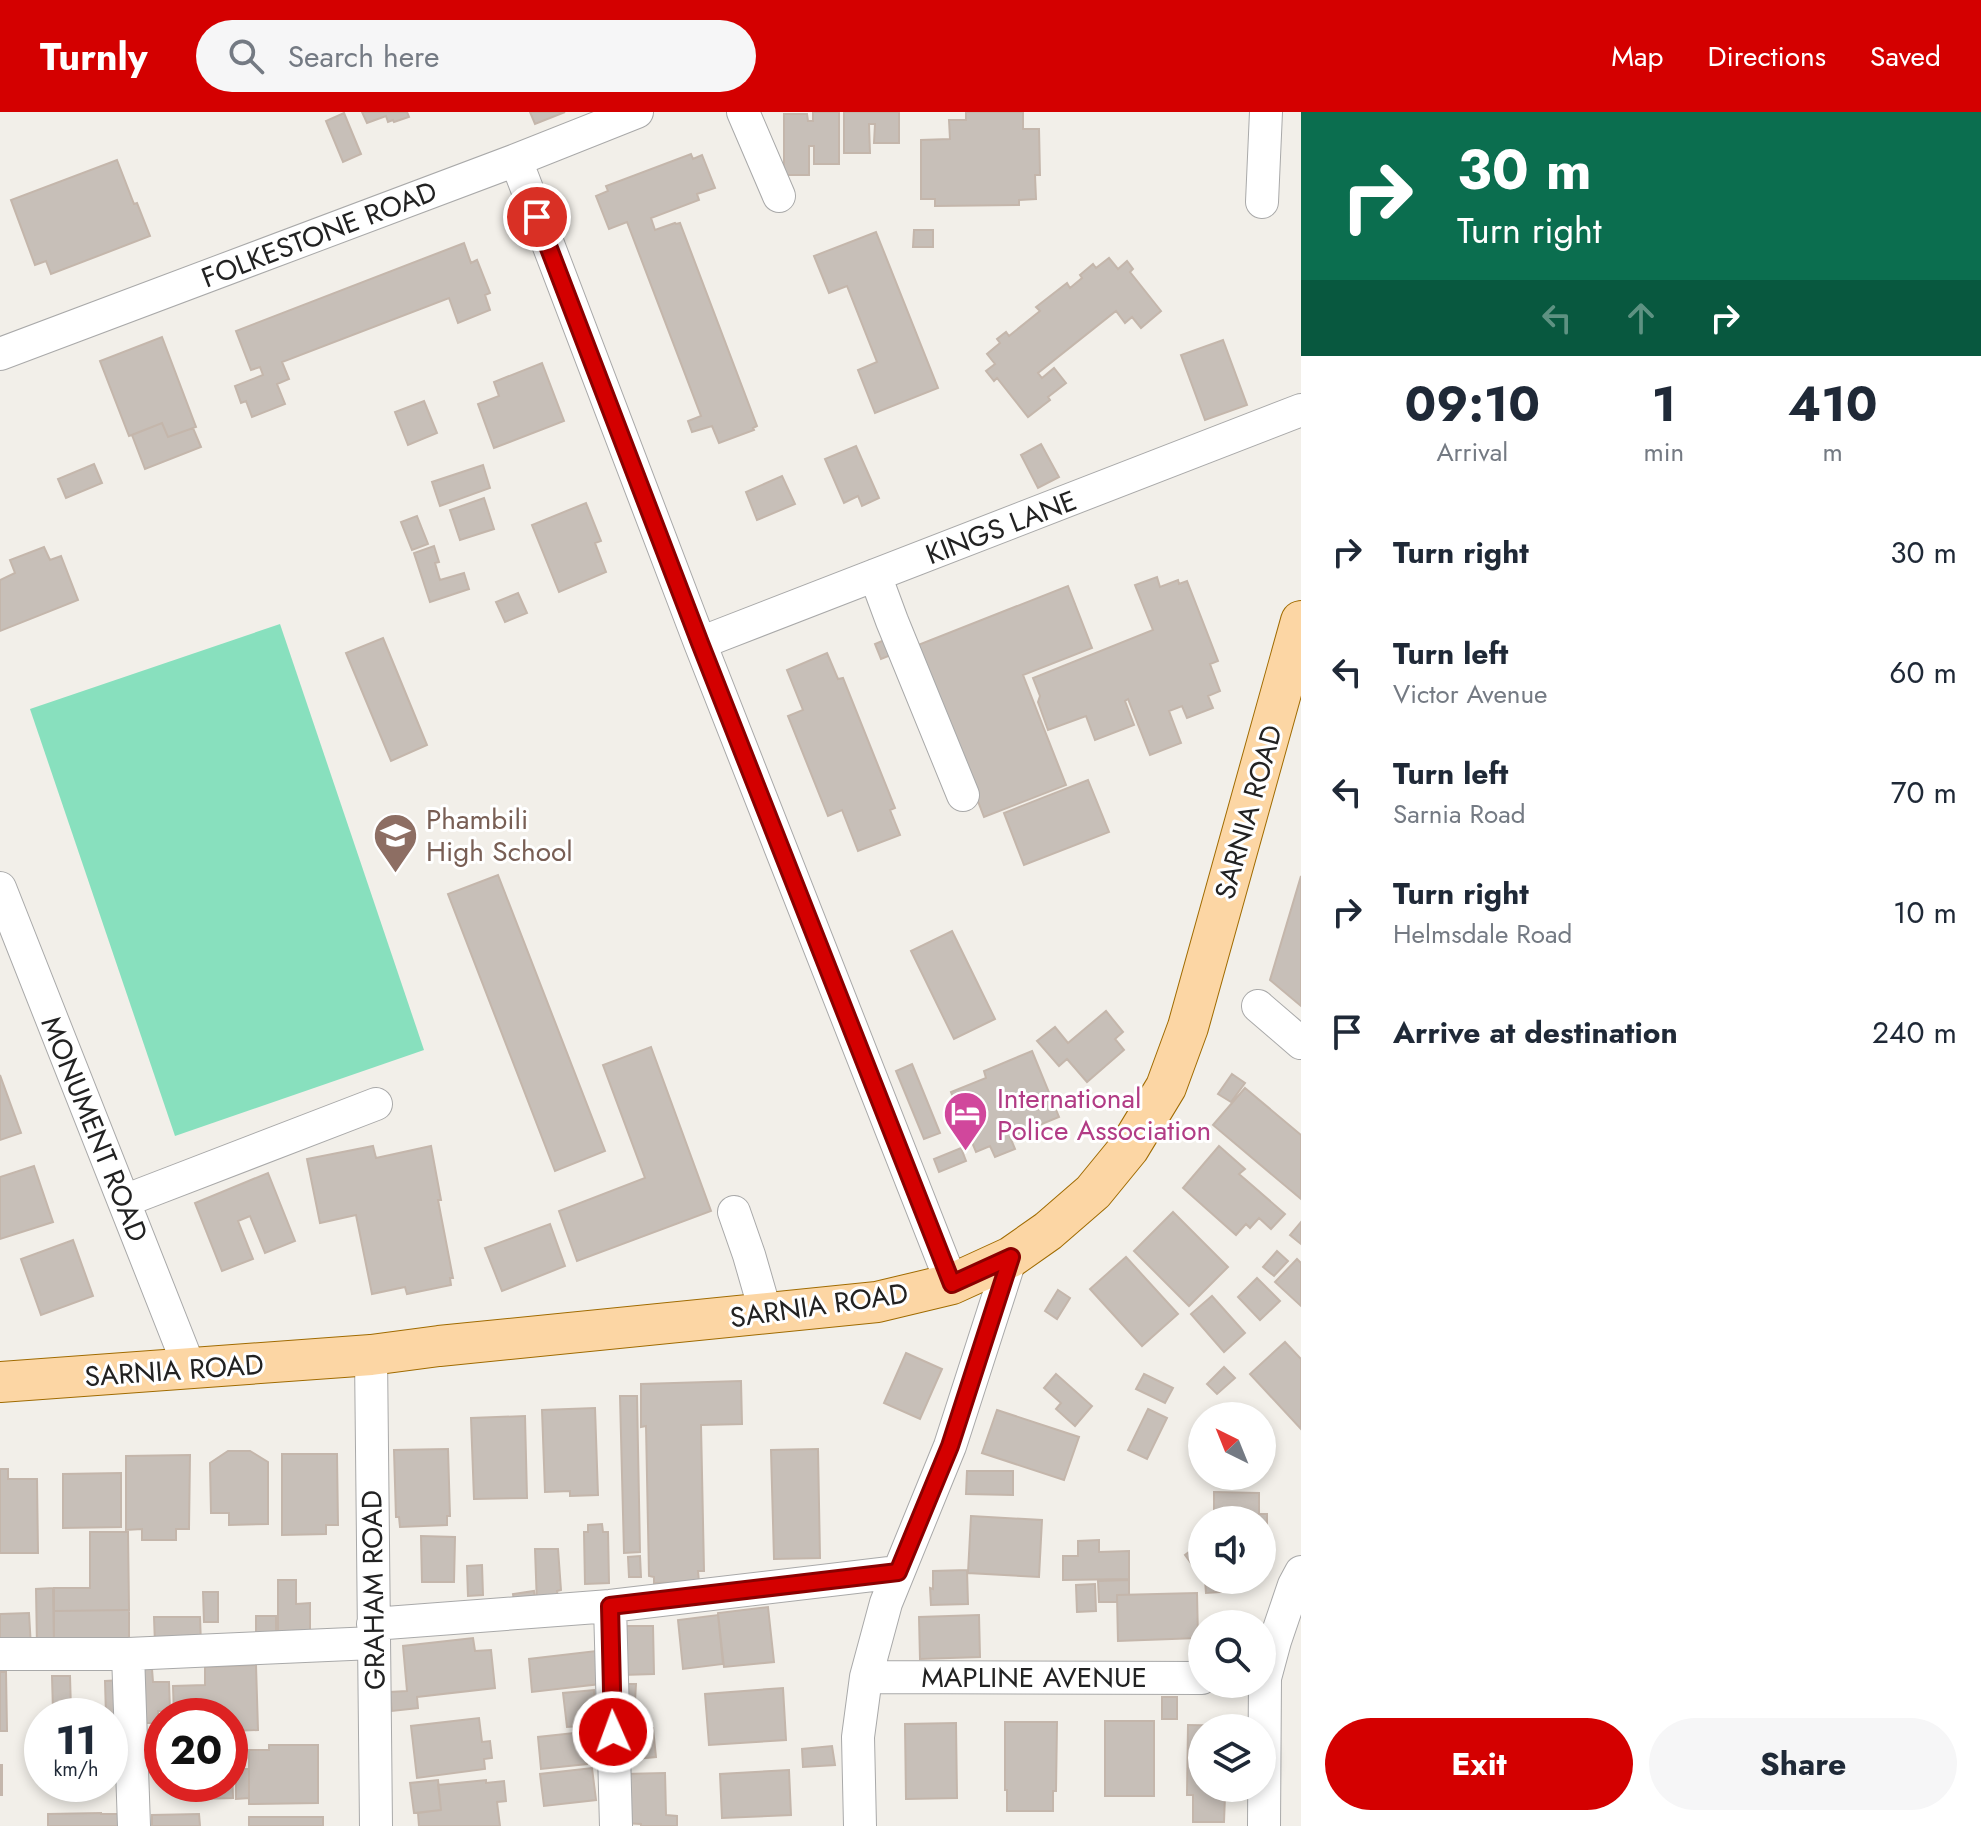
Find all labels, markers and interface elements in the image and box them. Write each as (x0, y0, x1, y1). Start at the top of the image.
search box (196, 20, 756, 92)
text: Turnly (40, 29, 148, 84)
icon: search (224, 34, 268, 78)
text: Search here (288, 35, 439, 78)
text: Map (1611, 36, 1663, 77)
text: Directions (1707, 36, 1826, 77)
text: Saved (1870, 36, 1941, 77)
text: 30 m (1457, 129, 1592, 210)
icon: right (1325, 144, 1429, 248)
street label: FOLKESTONE ROAD (196, 171, 443, 298)
pin (503, 183, 571, 251)
icon: arrive (515, 195, 559, 239)
text: Turn right (1457, 204, 1602, 256)
icon: left (1535, 296, 1579, 340)
icon: ahead (1619, 296, 1663, 340)
icon: right (1703, 296, 1747, 340)
text: 09:10 (1405, 370, 1540, 439)
text: 1 (1652, 370, 1676, 439)
text: 410 (1788, 370, 1877, 439)
text: Arrival (1436, 433, 1508, 471)
text: min (1644, 433, 1684, 471)
text: m (1822, 433, 1843, 471)
street label: KINGS LANE (920, 480, 1083, 575)
icon: right (1325, 530, 1369, 574)
text: Turn right (1393, 531, 1529, 574)
text: 30 m (1890, 531, 1957, 574)
text: Turn left (1393, 632, 1508, 675)
icon: left (1325, 650, 1369, 694)
text: 60 m (1889, 651, 1957, 694)
text: Victor Avenue (1393, 675, 1548, 713)
street label: SARNIA ROAD (1204, 720, 1293, 904)
text: Turn left (1393, 752, 1508, 795)
icon: left (1325, 770, 1369, 814)
text: 70 m (1891, 771, 1957, 814)
text: Sarnia Road (1393, 795, 1525, 833)
place label: Phambili High School (426, 799, 573, 872)
school or university icon: Phambili High School (371, 811, 419, 874)
text: Turn right (1393, 872, 1529, 915)
icon: right (1325, 890, 1369, 934)
text: 10 m (1893, 891, 1957, 934)
text: Helmsdale Road (1393, 915, 1572, 953)
street label: MONUMENT ROAD (31, 1010, 158, 1248)
icon: arrive (1325, 1010, 1369, 1054)
text: Arrive at destination (1393, 1011, 1678, 1054)
text: 240 m (1872, 1011, 1957, 1054)
place label: International Police Association (997, 1078, 1211, 1151)
hotel icon: International Police Association (942, 1090, 990, 1153)
street label: SARNIA ROAD (727, 1273, 911, 1338)
street label: SARNIA ROAD (83, 1344, 265, 1397)
north arrow (1188, 1402, 1276, 1490)
map controls (1188, 1402, 1276, 1802)
street label: GRAHAM ROAD (351, 1490, 396, 1690)
button: sound (1188, 1506, 1276, 1594)
button: search (1188, 1610, 1276, 1698)
street label: MAPLINE AVENUE (921, 1657, 1147, 1698)
position arrow (571, 1690, 655, 1774)
speed limit sign: 20 (144, 1698, 248, 1802)
text: 11 (56, 1711, 96, 1769)
button: layers (1188, 1714, 1276, 1802)
button: Exit (1325, 1718, 1633, 1810)
button: Share (1649, 1718, 1957, 1810)
text: km/h (53, 1755, 99, 1784)

